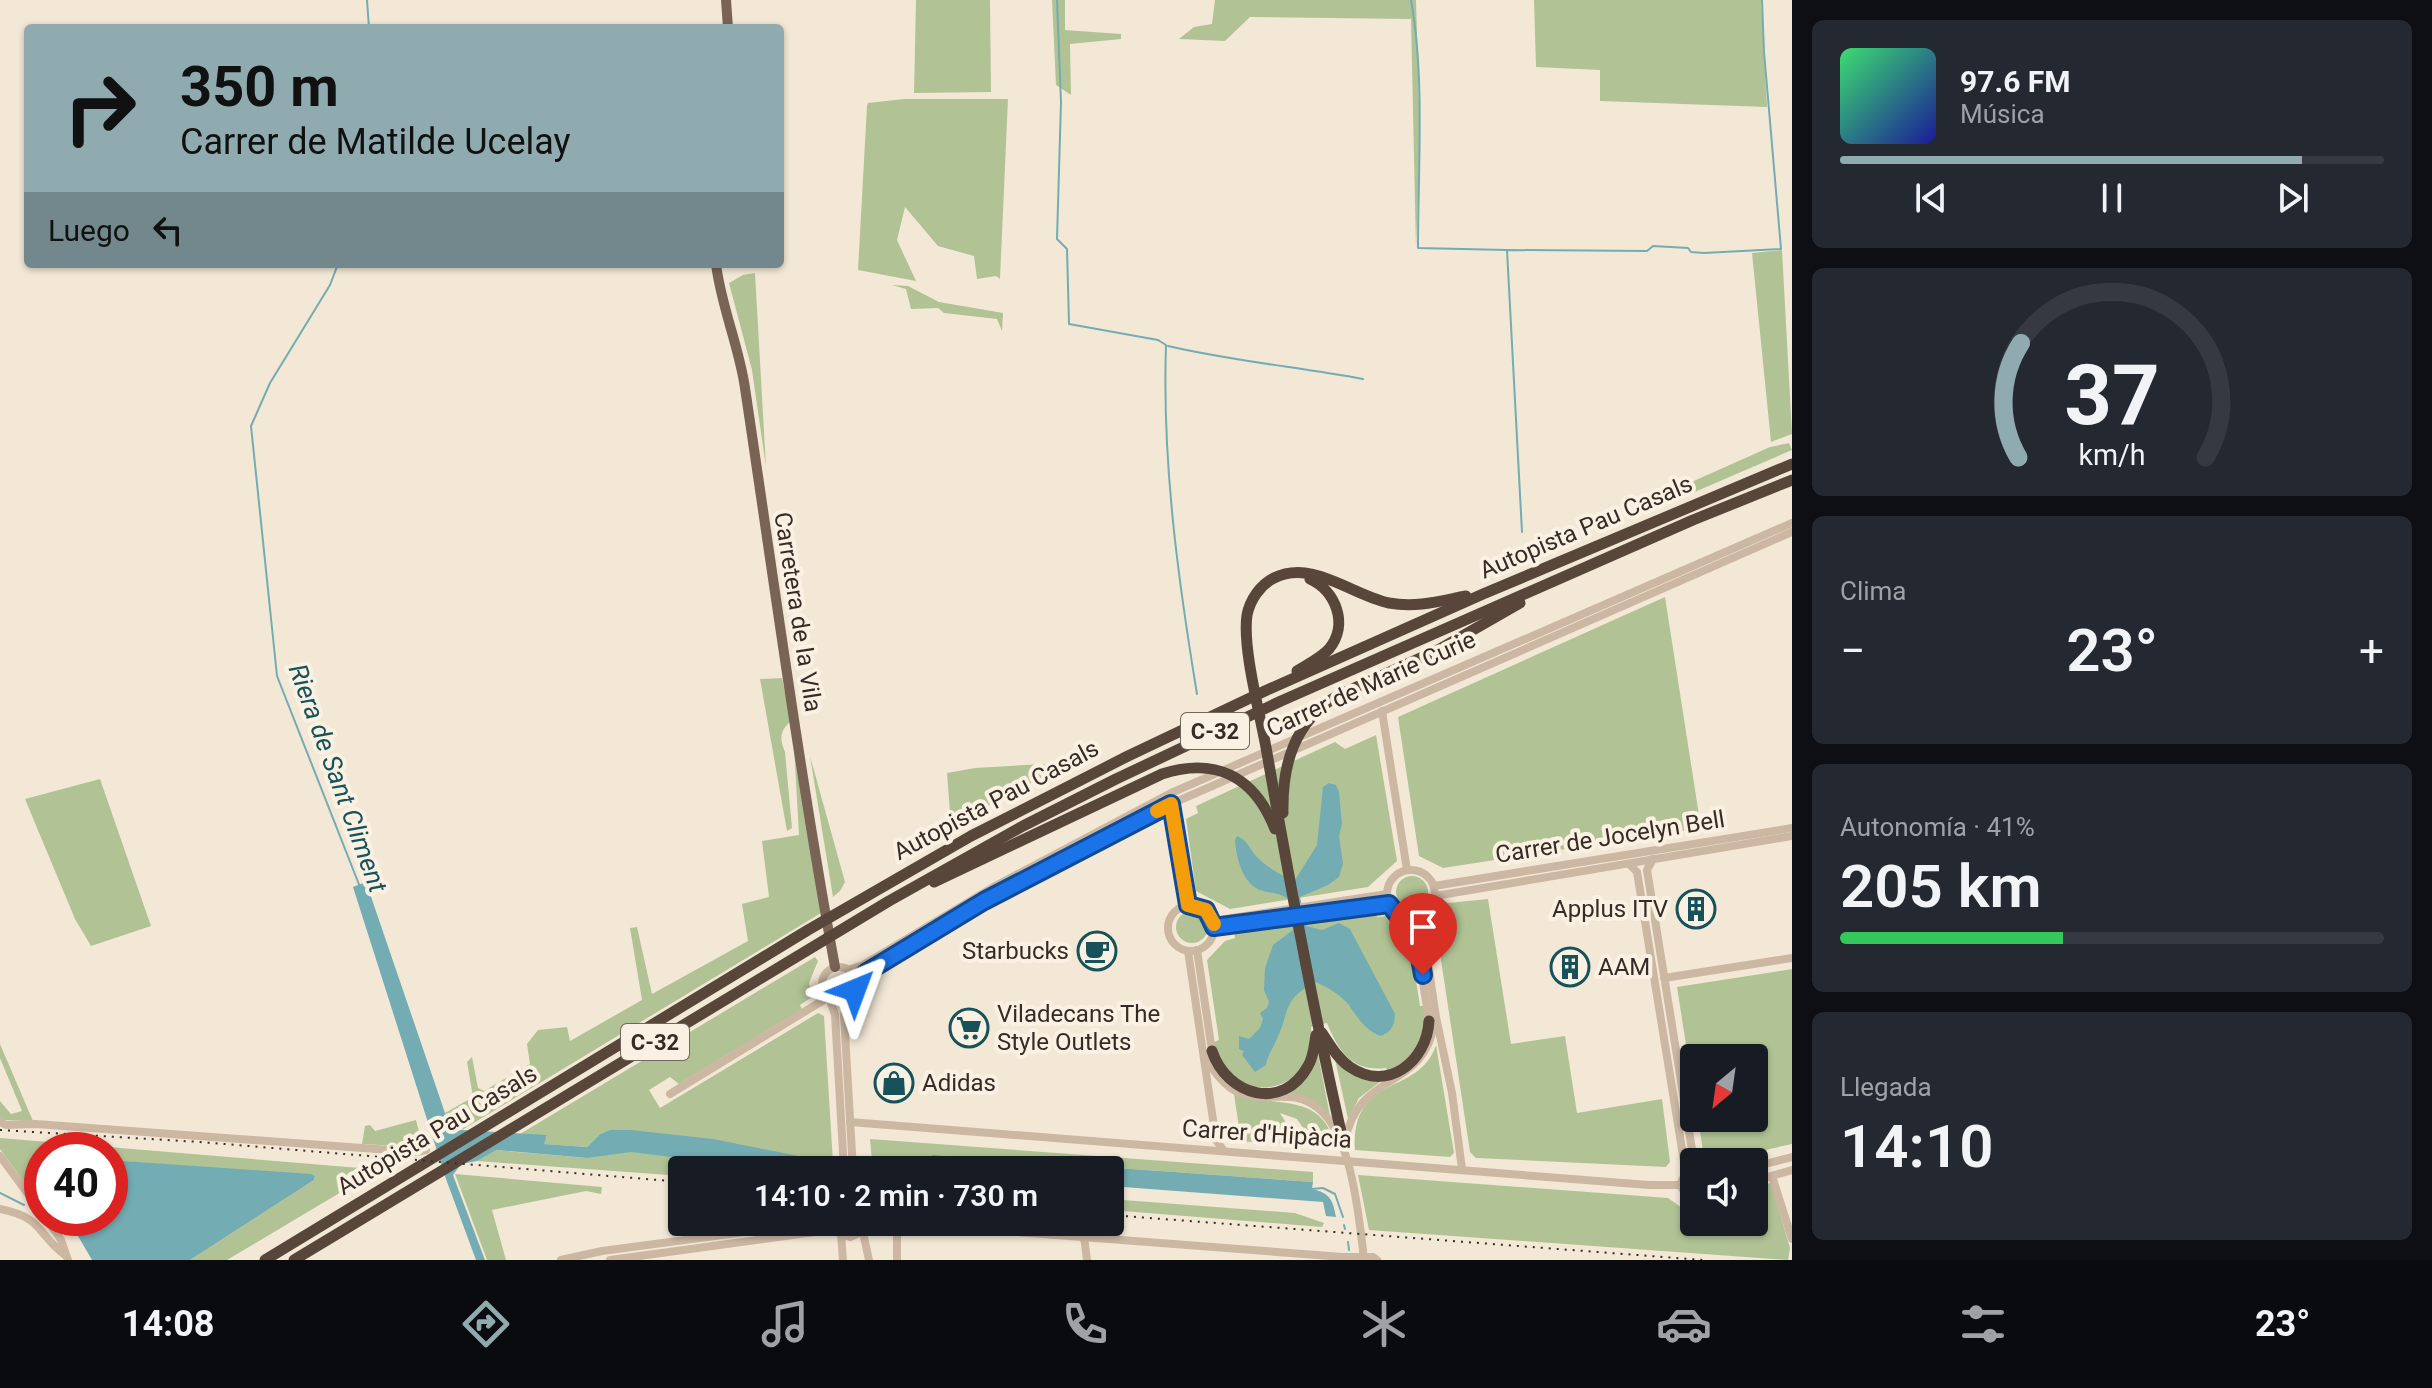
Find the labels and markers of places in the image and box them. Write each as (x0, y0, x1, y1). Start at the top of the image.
building icon: Applus ITV (1675, 888, 1717, 930)
pin (1389, 893, 1457, 975)
place label: Applus ITV (1552, 895, 1668, 923)
cafe icon: Starbucks (1076, 930, 1118, 972)
place label: Starbucks (962, 937, 1069, 965)
building icon: AAM (1549, 946, 1591, 988)
place label: AAM (1598, 953, 1650, 981)
place label: Viladecans The Style Outlets (997, 1000, 1160, 1056)
supermarket icon: Viladecans The Style Outlets (948, 1007, 990, 1049)
shop icon: Adidas (873, 1062, 915, 1104)
place label: Adidas (922, 1069, 996, 1097)

